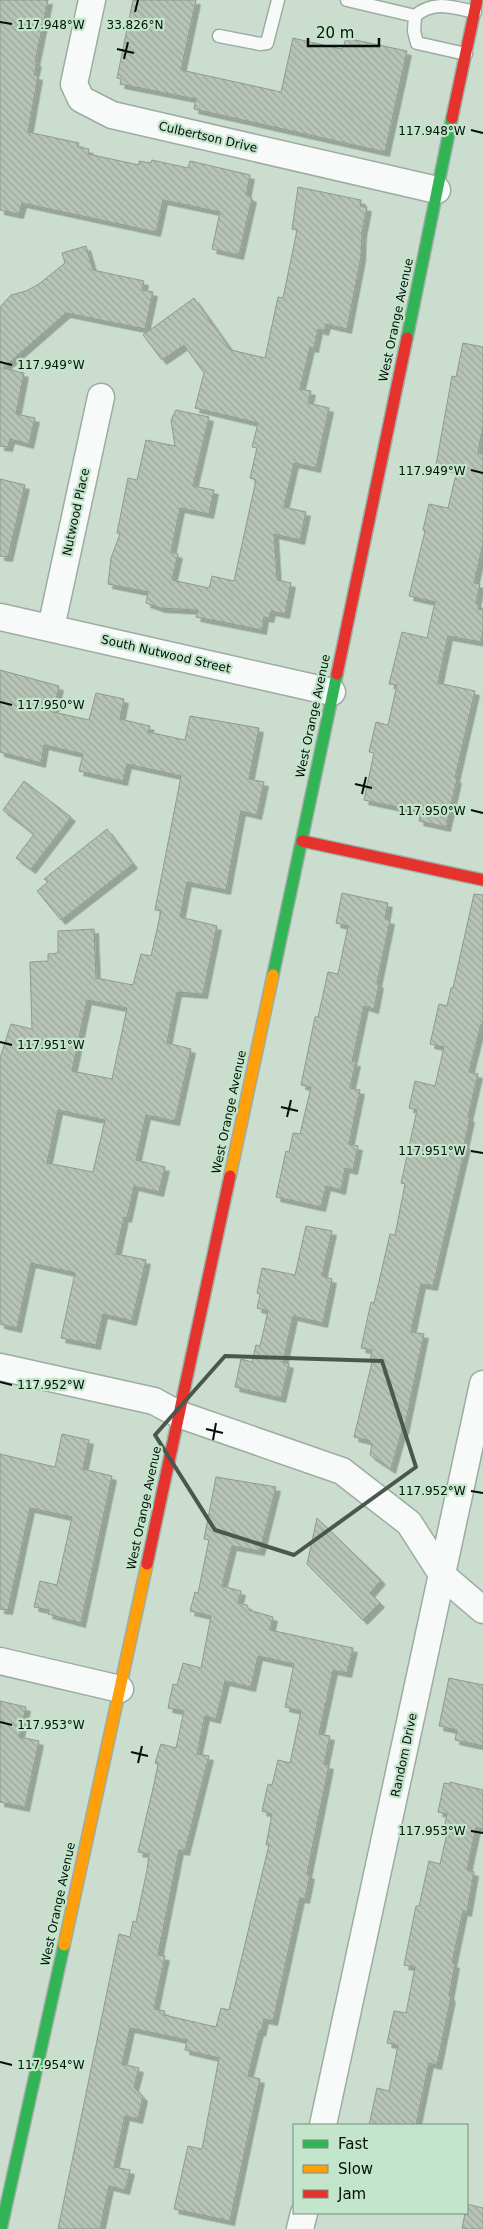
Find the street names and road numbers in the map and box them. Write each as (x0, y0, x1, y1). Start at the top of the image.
street label: Culbertson Drive (157, 119, 259, 155)
street label: West Orange Avenue (376, 257, 416, 383)
street label: Nutwood Place (60, 467, 92, 557)
street label: South Nutwood Street (100, 632, 232, 676)
street label: West Orange Avenue (293, 653, 333, 779)
street label: West Orange Avenue (209, 1049, 249, 1175)
street label: West Orange Avenue (124, 1445, 164, 1571)
street label: Random Drive (388, 1712, 420, 1798)
street label: West Orange Avenue (38, 1841, 78, 1967)

